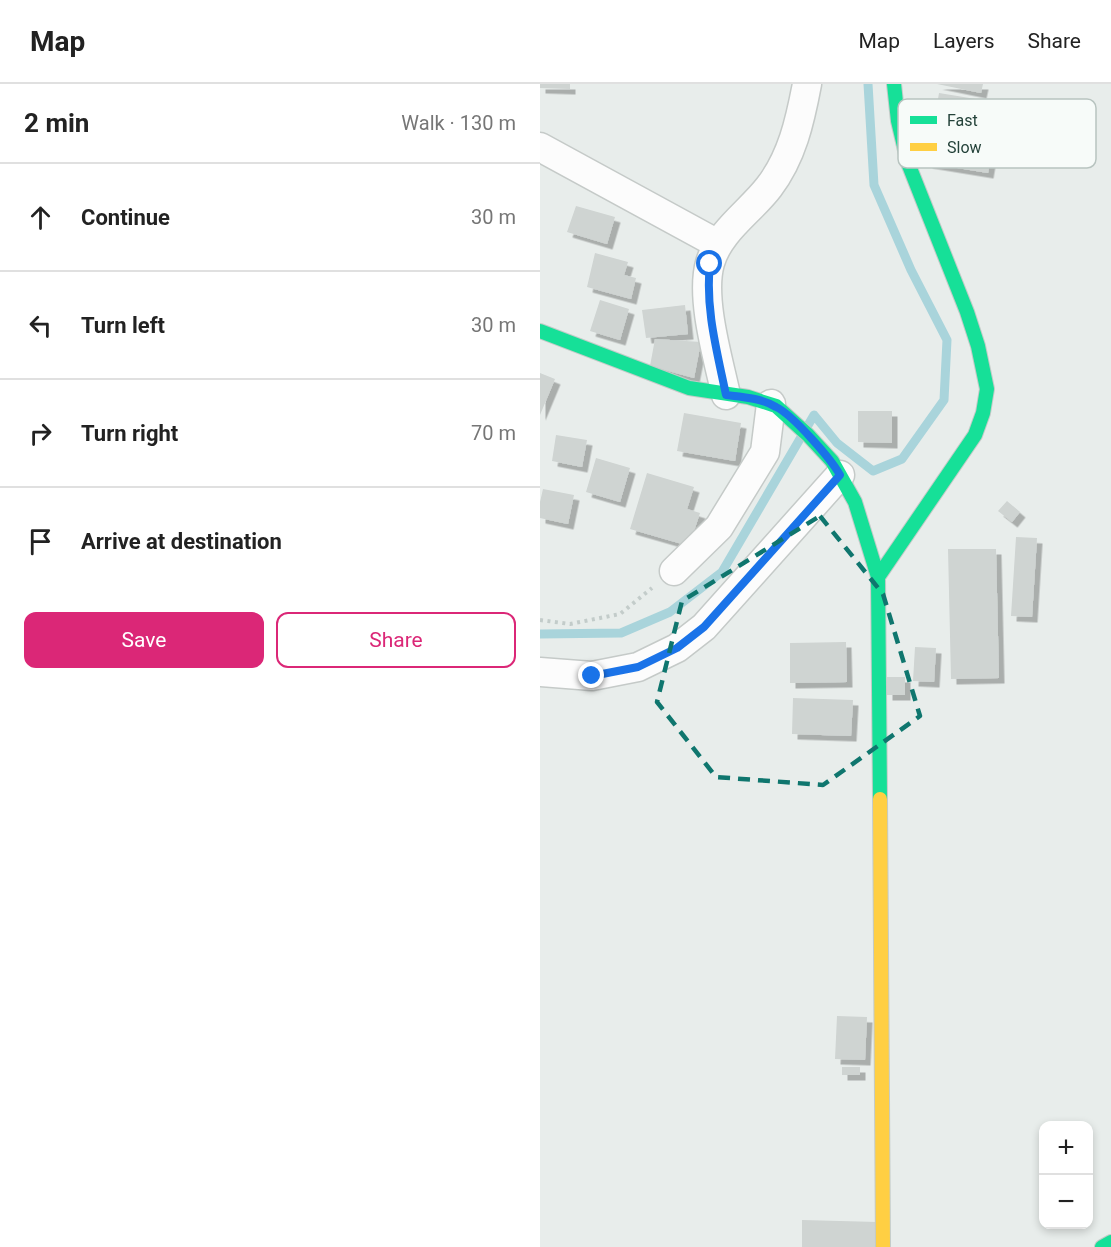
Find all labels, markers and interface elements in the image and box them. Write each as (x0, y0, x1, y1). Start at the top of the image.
text: Map (30, 25, 85, 58)
text: Map (858, 29, 900, 53)
text: Layers (933, 29, 994, 53)
text: Share (1027, 29, 1081, 53)
legend (898, 99, 1096, 168)
text: 2 min (24, 108, 89, 138)
text: Walk · 130 m (401, 111, 516, 135)
text: Fast (947, 111, 978, 130)
text: Slow (947, 138, 982, 157)
icon: ahead (24, 201, 57, 234)
text: Continue (81, 205, 170, 230)
text: 30 m (471, 205, 516, 229)
route start (696, 250, 722, 276)
icon: left (24, 309, 57, 342)
text: Turn left (81, 313, 165, 338)
text: 30 m (471, 313, 516, 337)
icon: right (24, 417, 57, 450)
text: Turn right (81, 421, 178, 446)
text: 70 m (471, 421, 516, 445)
icon: arrive (24, 525, 57, 558)
text: Arrive at destination (81, 529, 282, 554)
button: Save (24, 612, 264, 668)
button: Share (276, 612, 516, 668)
route end (578, 662, 604, 688)
map controls (1039, 1121, 1093, 1229)
button: + (1039, 1121, 1093, 1175)
button: − (1039, 1175, 1093, 1229)

